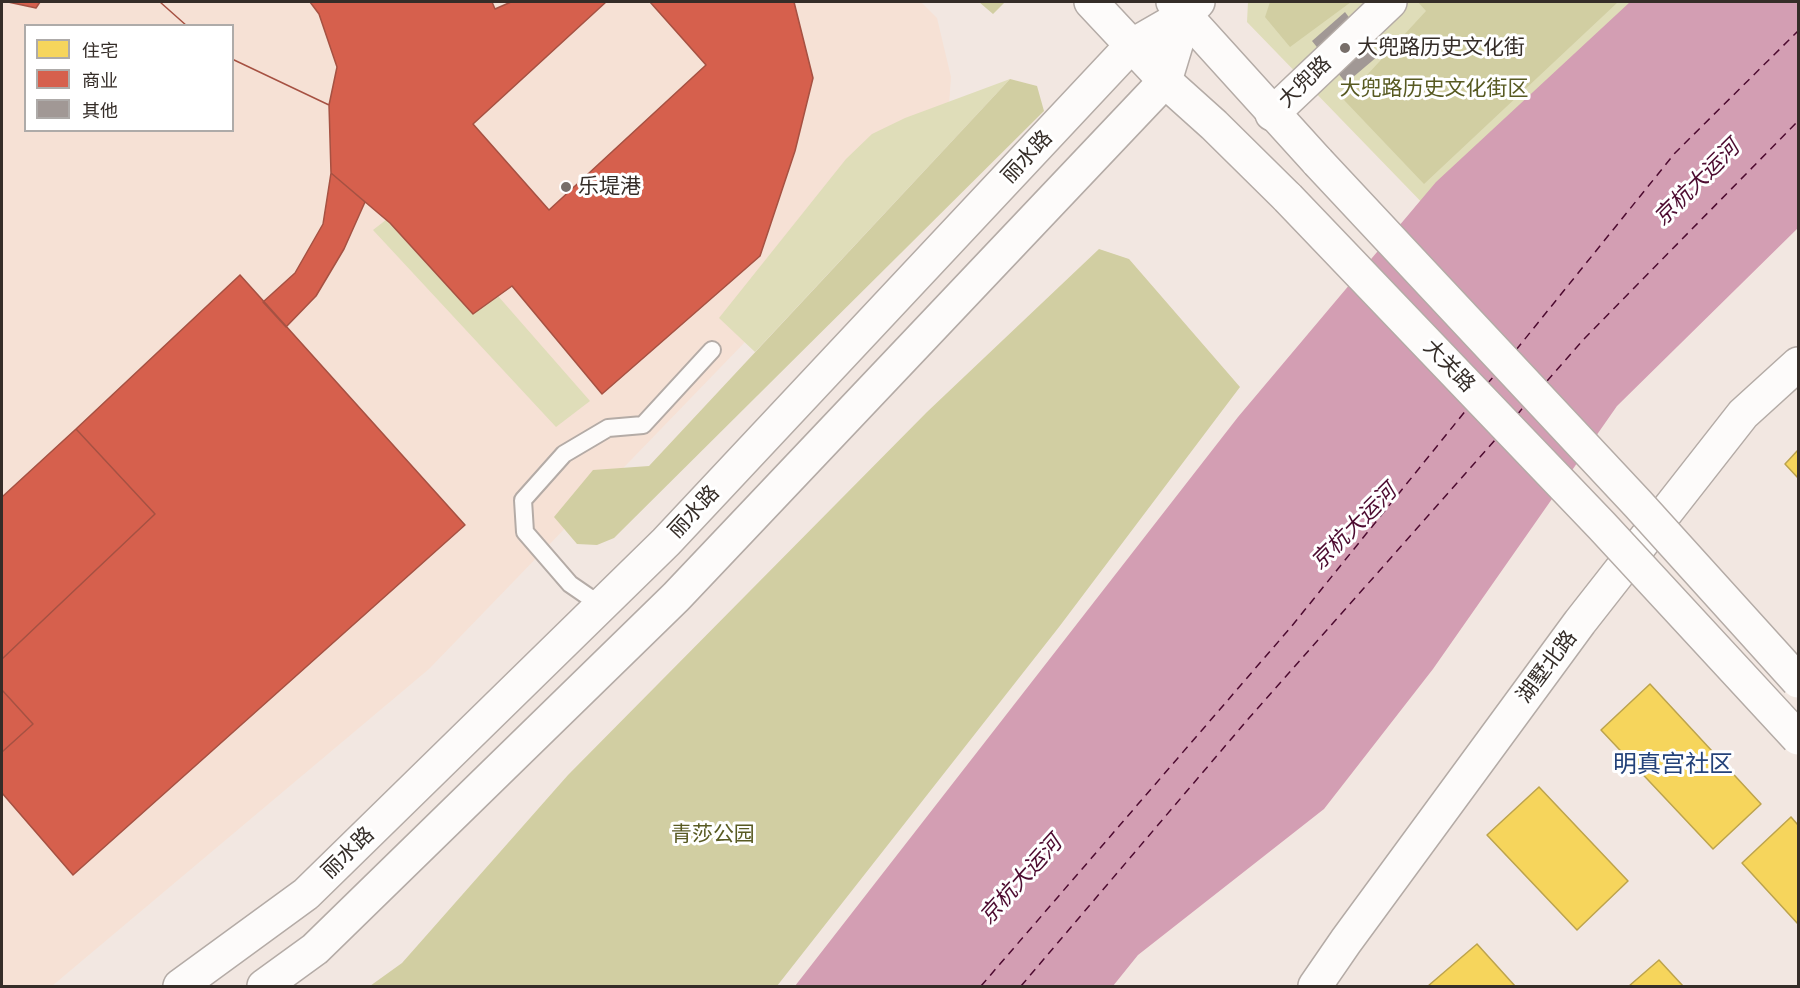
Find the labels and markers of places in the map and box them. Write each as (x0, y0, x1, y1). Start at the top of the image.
place label: 大兜路历史文化街 (1357, 35, 1525, 61)
marker: 大兜路历史文化街 (1338, 41, 1352, 55)
place label: 乐堤港 (578, 174, 641, 200)
marker: 乐堤港 (559, 180, 573, 194)

